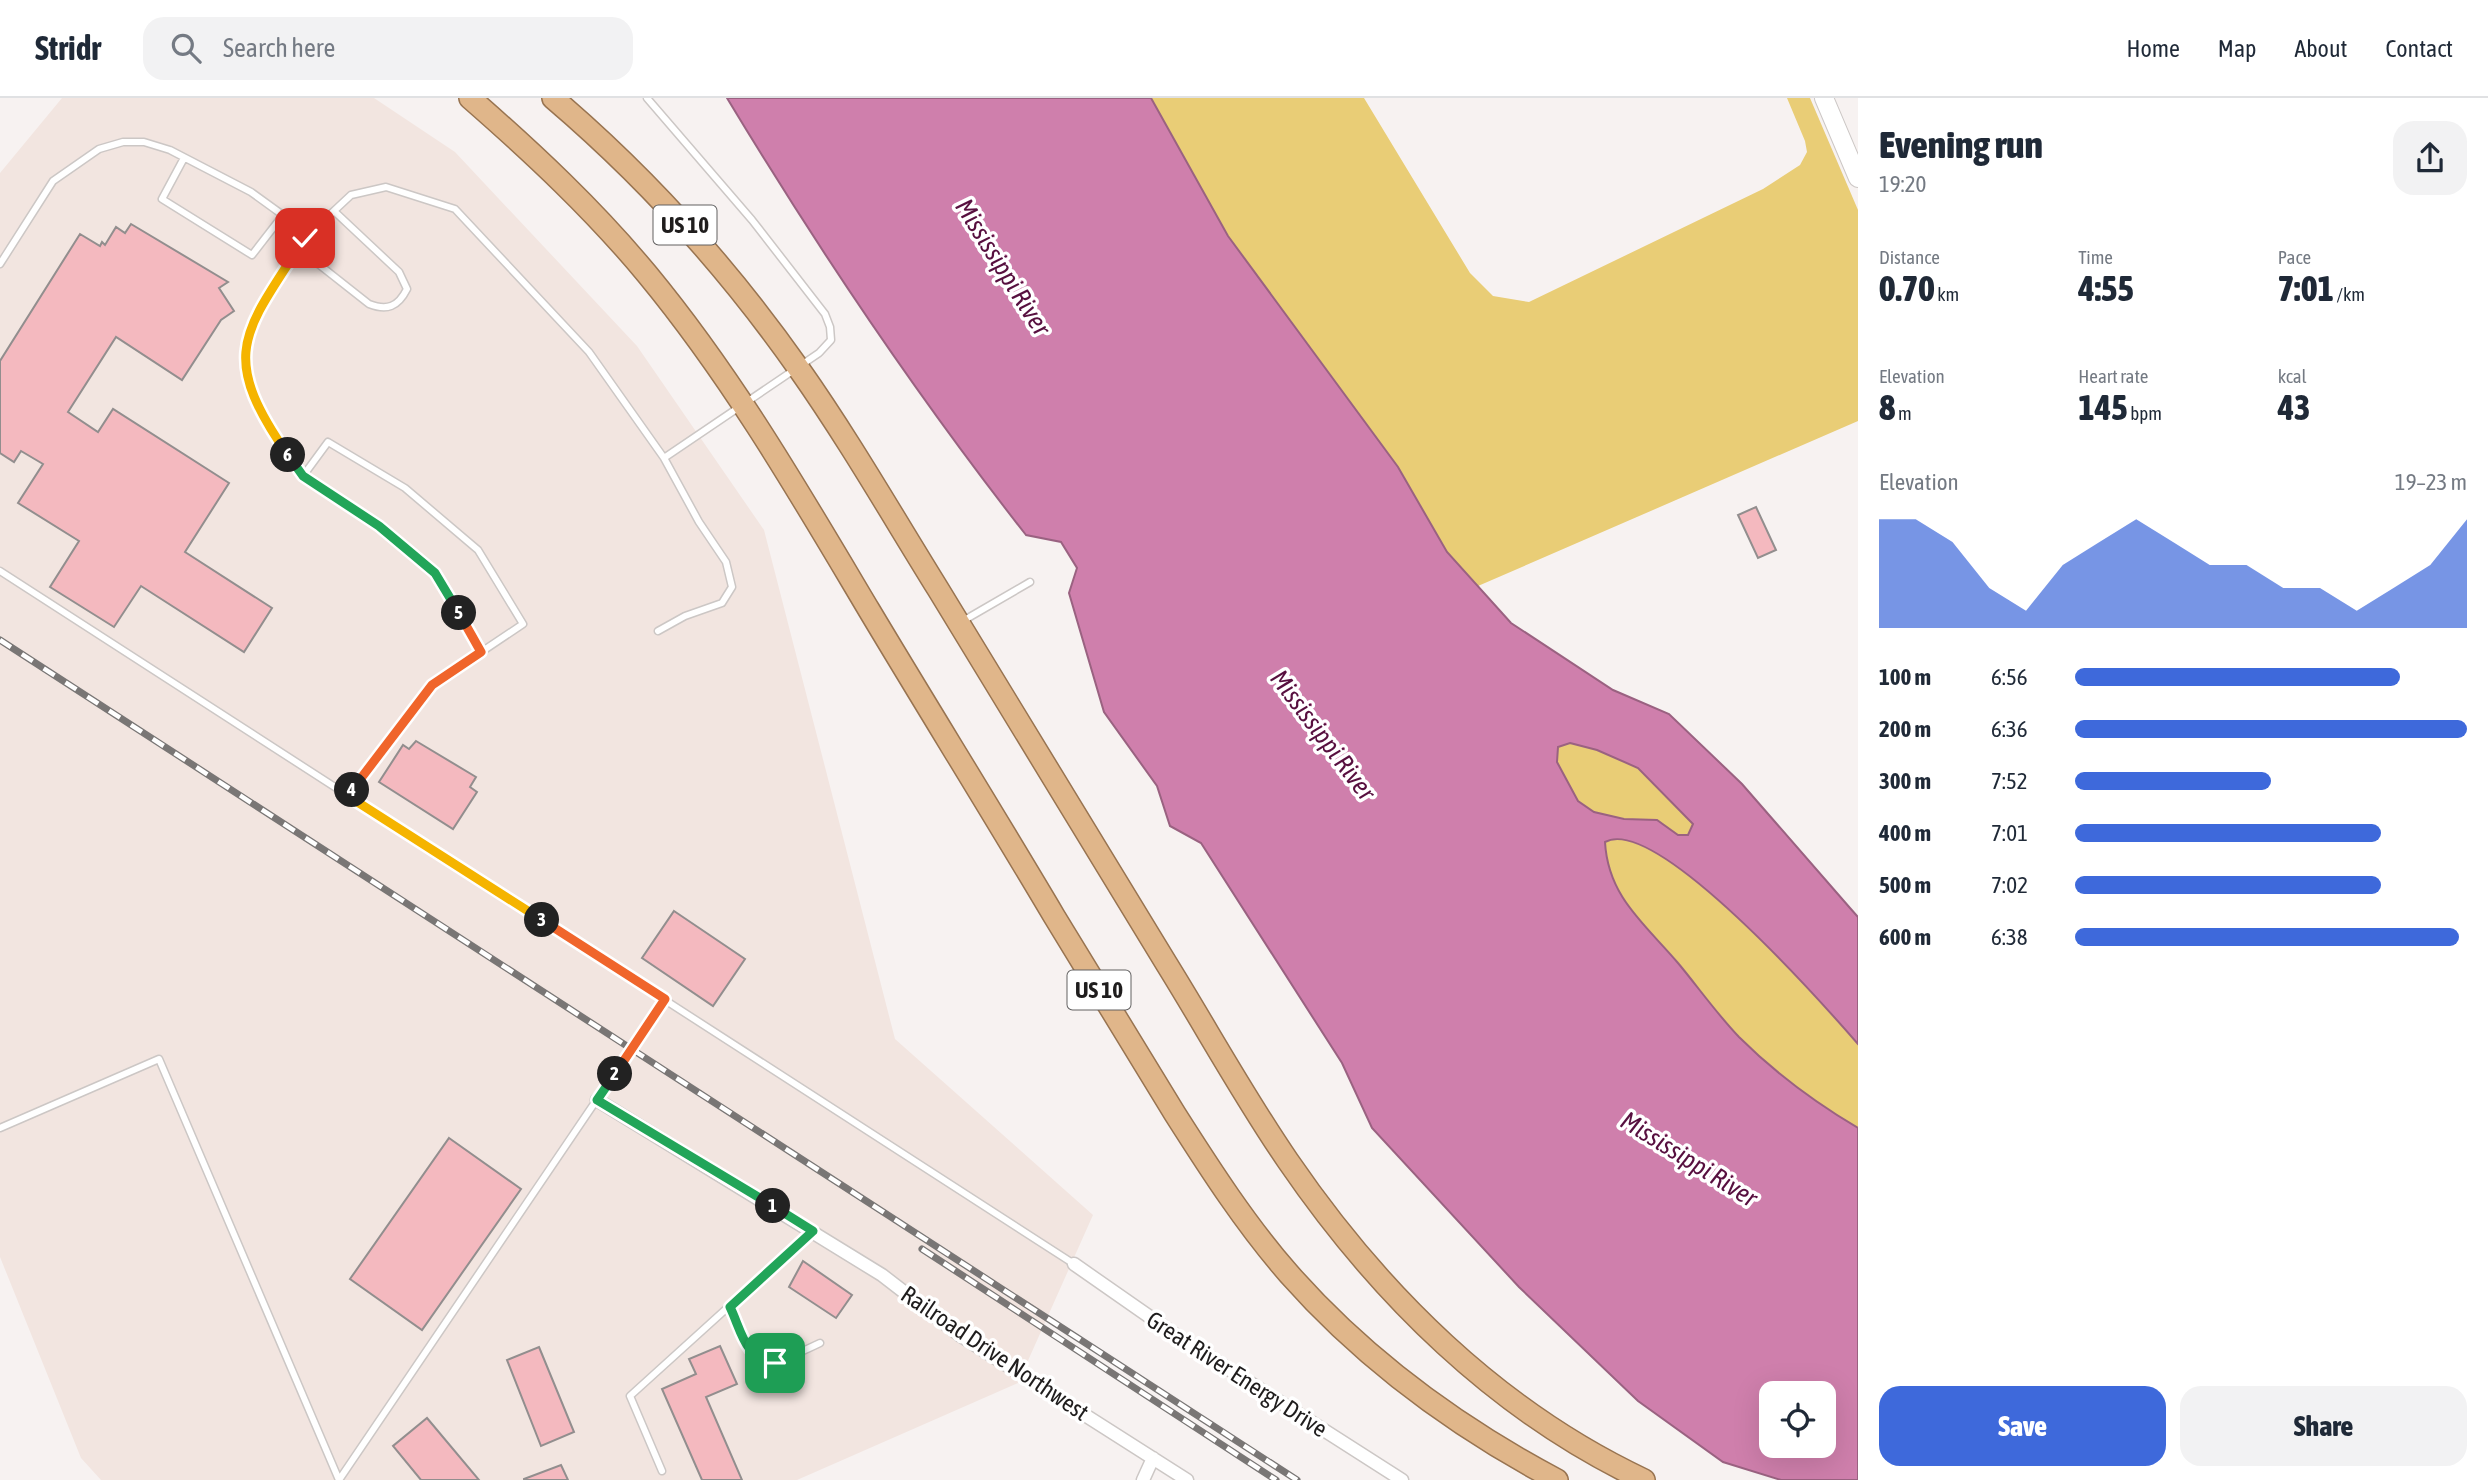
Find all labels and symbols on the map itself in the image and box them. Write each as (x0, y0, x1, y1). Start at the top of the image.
water label: Mississippi River (949, 193, 1058, 342)
road number: US 10 (654, 206, 716, 244)
pin (275, 208, 335, 268)
pin: 6 (270, 438, 306, 472)
pin: 5 (442, 596, 476, 630)
water label: Mississippi River (1264, 664, 1382, 807)
pin: 4 (334, 772, 370, 808)
pin: 3 (524, 902, 560, 938)
road number: US 10 (1068, 970, 1130, 1010)
pin: 2 (598, 1056, 632, 1091)
water label: Mississippi River (1615, 1105, 1764, 1214)
pin: 1 (756, 1188, 790, 1224)
street label: Railroad Drive Northwest (896, 1280, 1094, 1426)
street label: Great River Energy Drive (1142, 1306, 1332, 1442)
pin (745, 1333, 805, 1393)

